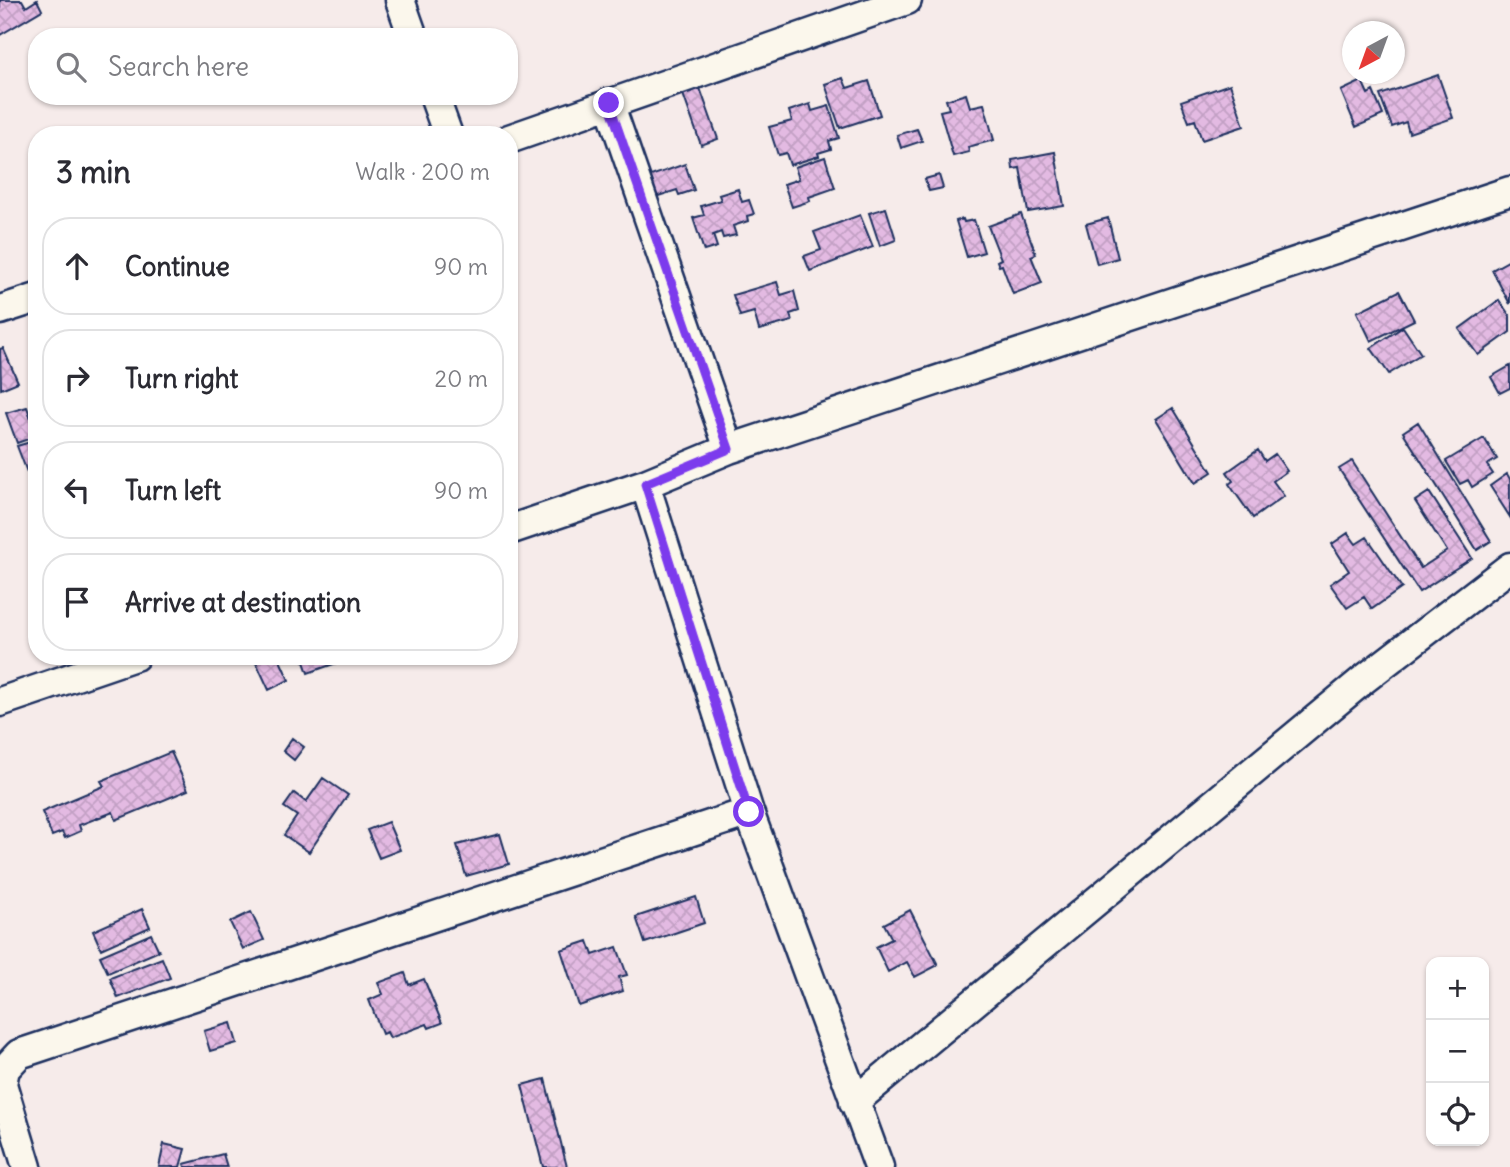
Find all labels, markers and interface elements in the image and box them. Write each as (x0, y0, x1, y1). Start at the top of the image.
north arrow (1342, 21, 1405, 84)
search box (28, 28, 518, 105)
icon: search (52, 48, 90, 86)
text: Search here (108, 50, 249, 83)
route end (593, 87, 624, 118)
text: 3 min (56, 153, 131, 191)
text: Walk · 200 m (355, 157, 490, 186)
icon: ahead (58, 247, 96, 285)
text: Continue (125, 250, 230, 283)
text: 90 m (434, 252, 488, 281)
icon: right (58, 359, 96, 397)
text: Turn right (125, 362, 238, 395)
text: 20 m (435, 364, 488, 393)
icon: left (58, 471, 96, 509)
text: Turn left (125, 474, 221, 507)
text: 90 m (434, 476, 488, 505)
icon: arrive (58, 583, 96, 621)
text: Arrive at destination (125, 586, 361, 619)
route start (733, 796, 764, 827)
map controls (1426, 957, 1489, 1146)
button: + (1426, 957, 1489, 1020)
button: − (1426, 1020, 1489, 1083)
button: locate (1426, 1083, 1489, 1146)

